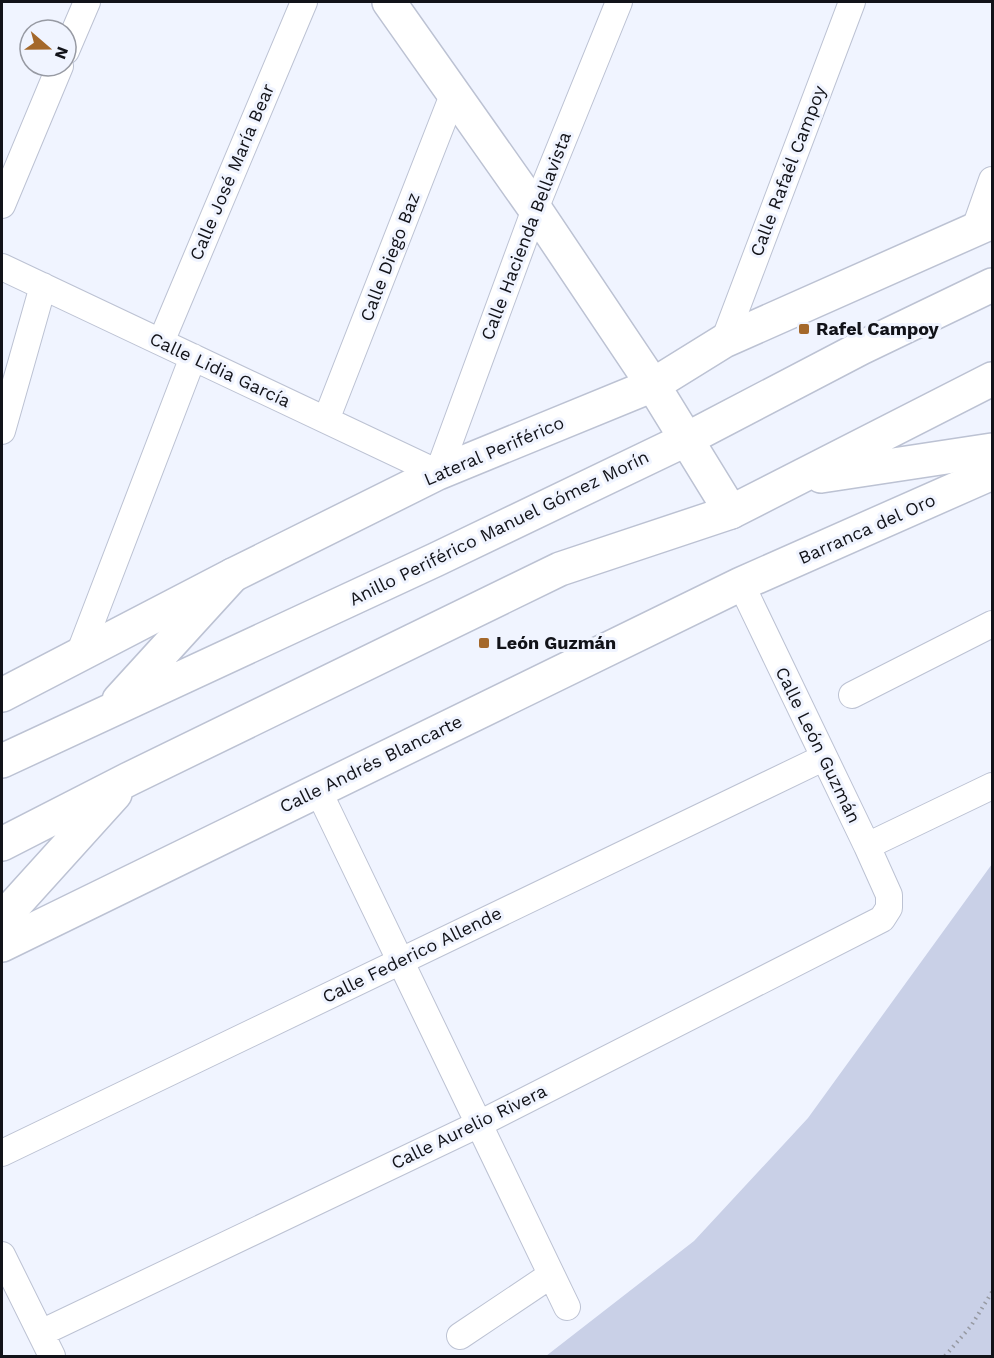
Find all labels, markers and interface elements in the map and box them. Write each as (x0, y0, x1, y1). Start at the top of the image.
north arrow (18, 18, 78, 78)
text: N (51, 44, 73, 62)
street label: Calle José María Bear (185, 80, 278, 263)
street label: Calle Rafaél Campoy (745, 82, 830, 259)
street label: Calle Hacienda Bellavista (476, 129, 575, 343)
street label: Calle Diego Baz (355, 189, 424, 324)
place label: Rafel Campoy (816, 318, 940, 339)
marker: Rafel Campoy (797, 322, 811, 336)
street label: Calle Lidia García (146, 328, 294, 411)
street label: Lateral Periférico (420, 411, 567, 490)
street label: Anillo Periférico Manuel Gómez Morín (345, 446, 652, 610)
street label: Barranca del Oro (795, 489, 938, 568)
place label: León Guzmán (496, 632, 616, 653)
marker: León Guzmán (477, 636, 491, 650)
street label: Calle León Guzmán (771, 663, 865, 826)
street label: Calle Andrés Blancarte (276, 710, 465, 817)
street label: Calle Federico Allende (319, 902, 505, 1007)
street label: Calle Aurelio Rivera (388, 1080, 550, 1173)

